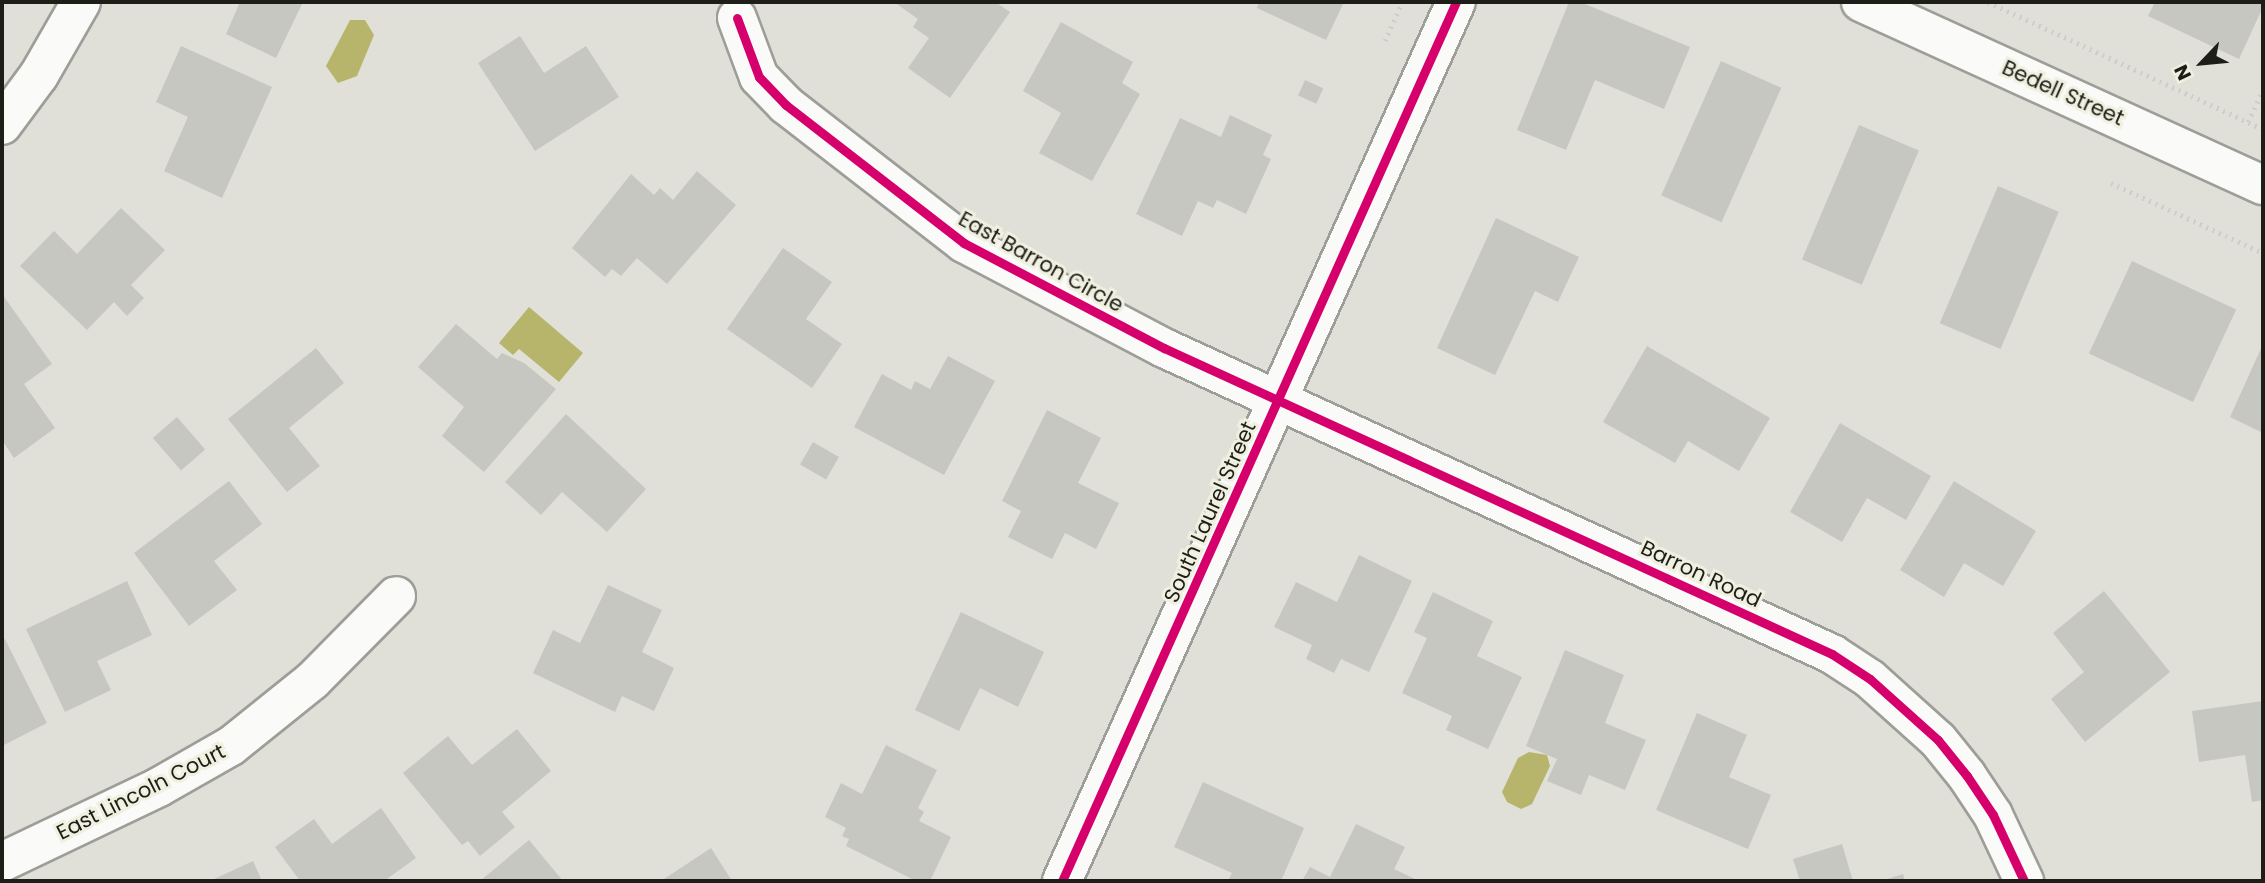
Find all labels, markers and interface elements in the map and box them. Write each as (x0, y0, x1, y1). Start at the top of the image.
north arrow (2167, 28, 2237, 98)
street label: Bedell Street (1998, 55, 2128, 131)
text: N (2167, 60, 2198, 85)
street label: East Barron Circle (954, 206, 1128, 318)
street label: South Laurel Street (1159, 417, 1261, 607)
street label: Barron Road (1637, 535, 1765, 613)
street label: East Lincoln Court (52, 739, 230, 845)

